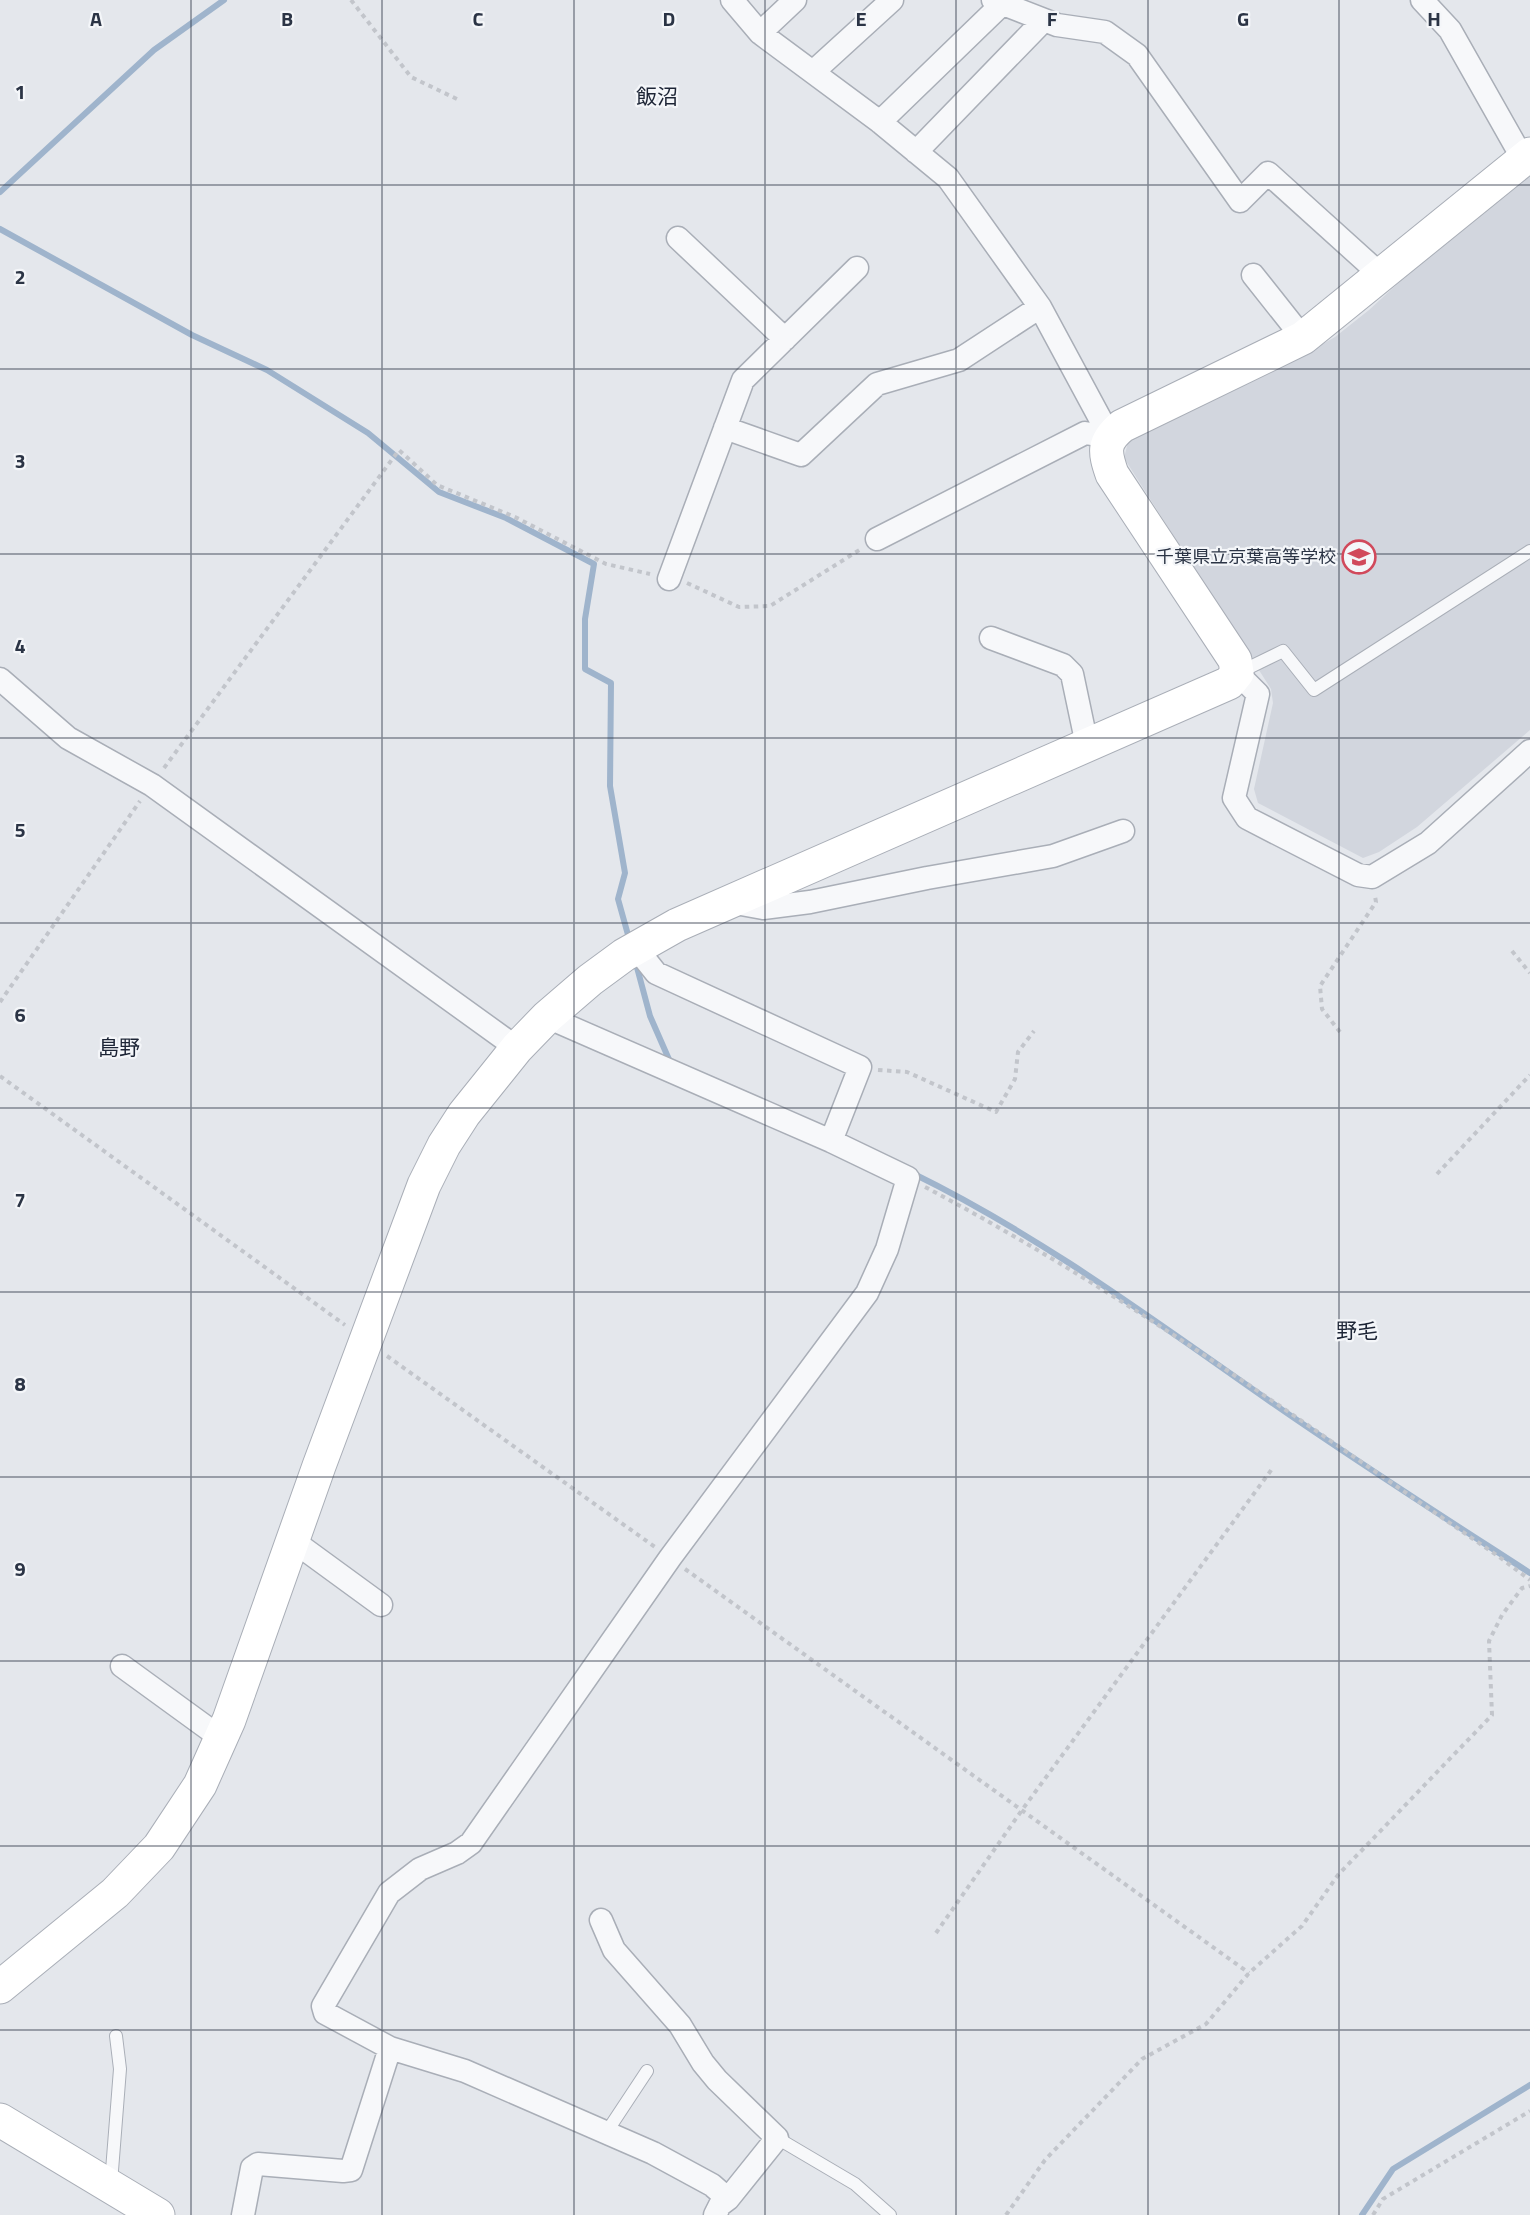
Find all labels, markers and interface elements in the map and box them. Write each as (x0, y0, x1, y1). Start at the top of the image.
text: A (90, 3, 102, 34)
text: B (281, 3, 293, 34)
text: C (473, 3, 484, 34)
text: D (663, 3, 675, 34)
text: E (855, 3, 867, 34)
text: F (1047, 3, 1058, 34)
text: G (1237, 3, 1249, 34)
text: H (1427, 3, 1441, 34)
text: 1 (14, 76, 26, 107)
district label: 飯沼 (636, 80, 678, 112)
text: 2 (14, 261, 26, 292)
text: 3 (14, 445, 26, 476)
school or university icon: 千葉県立京葉高等学校 (1341, 539, 1377, 575)
place label: 千葉県立京葉高等学校 (1156, 543, 1336, 570)
text: 4 (14, 630, 26, 661)
text: 5 (14, 814, 26, 845)
text: 6 (14, 999, 26, 1030)
district label: 島野 (98, 1031, 140, 1063)
text: 7 (14, 1184, 26, 1215)
district label: 野毛 (1336, 1314, 1378, 1346)
text: 8 (14, 1368, 26, 1399)
text: 9 (14, 1553, 26, 1584)

